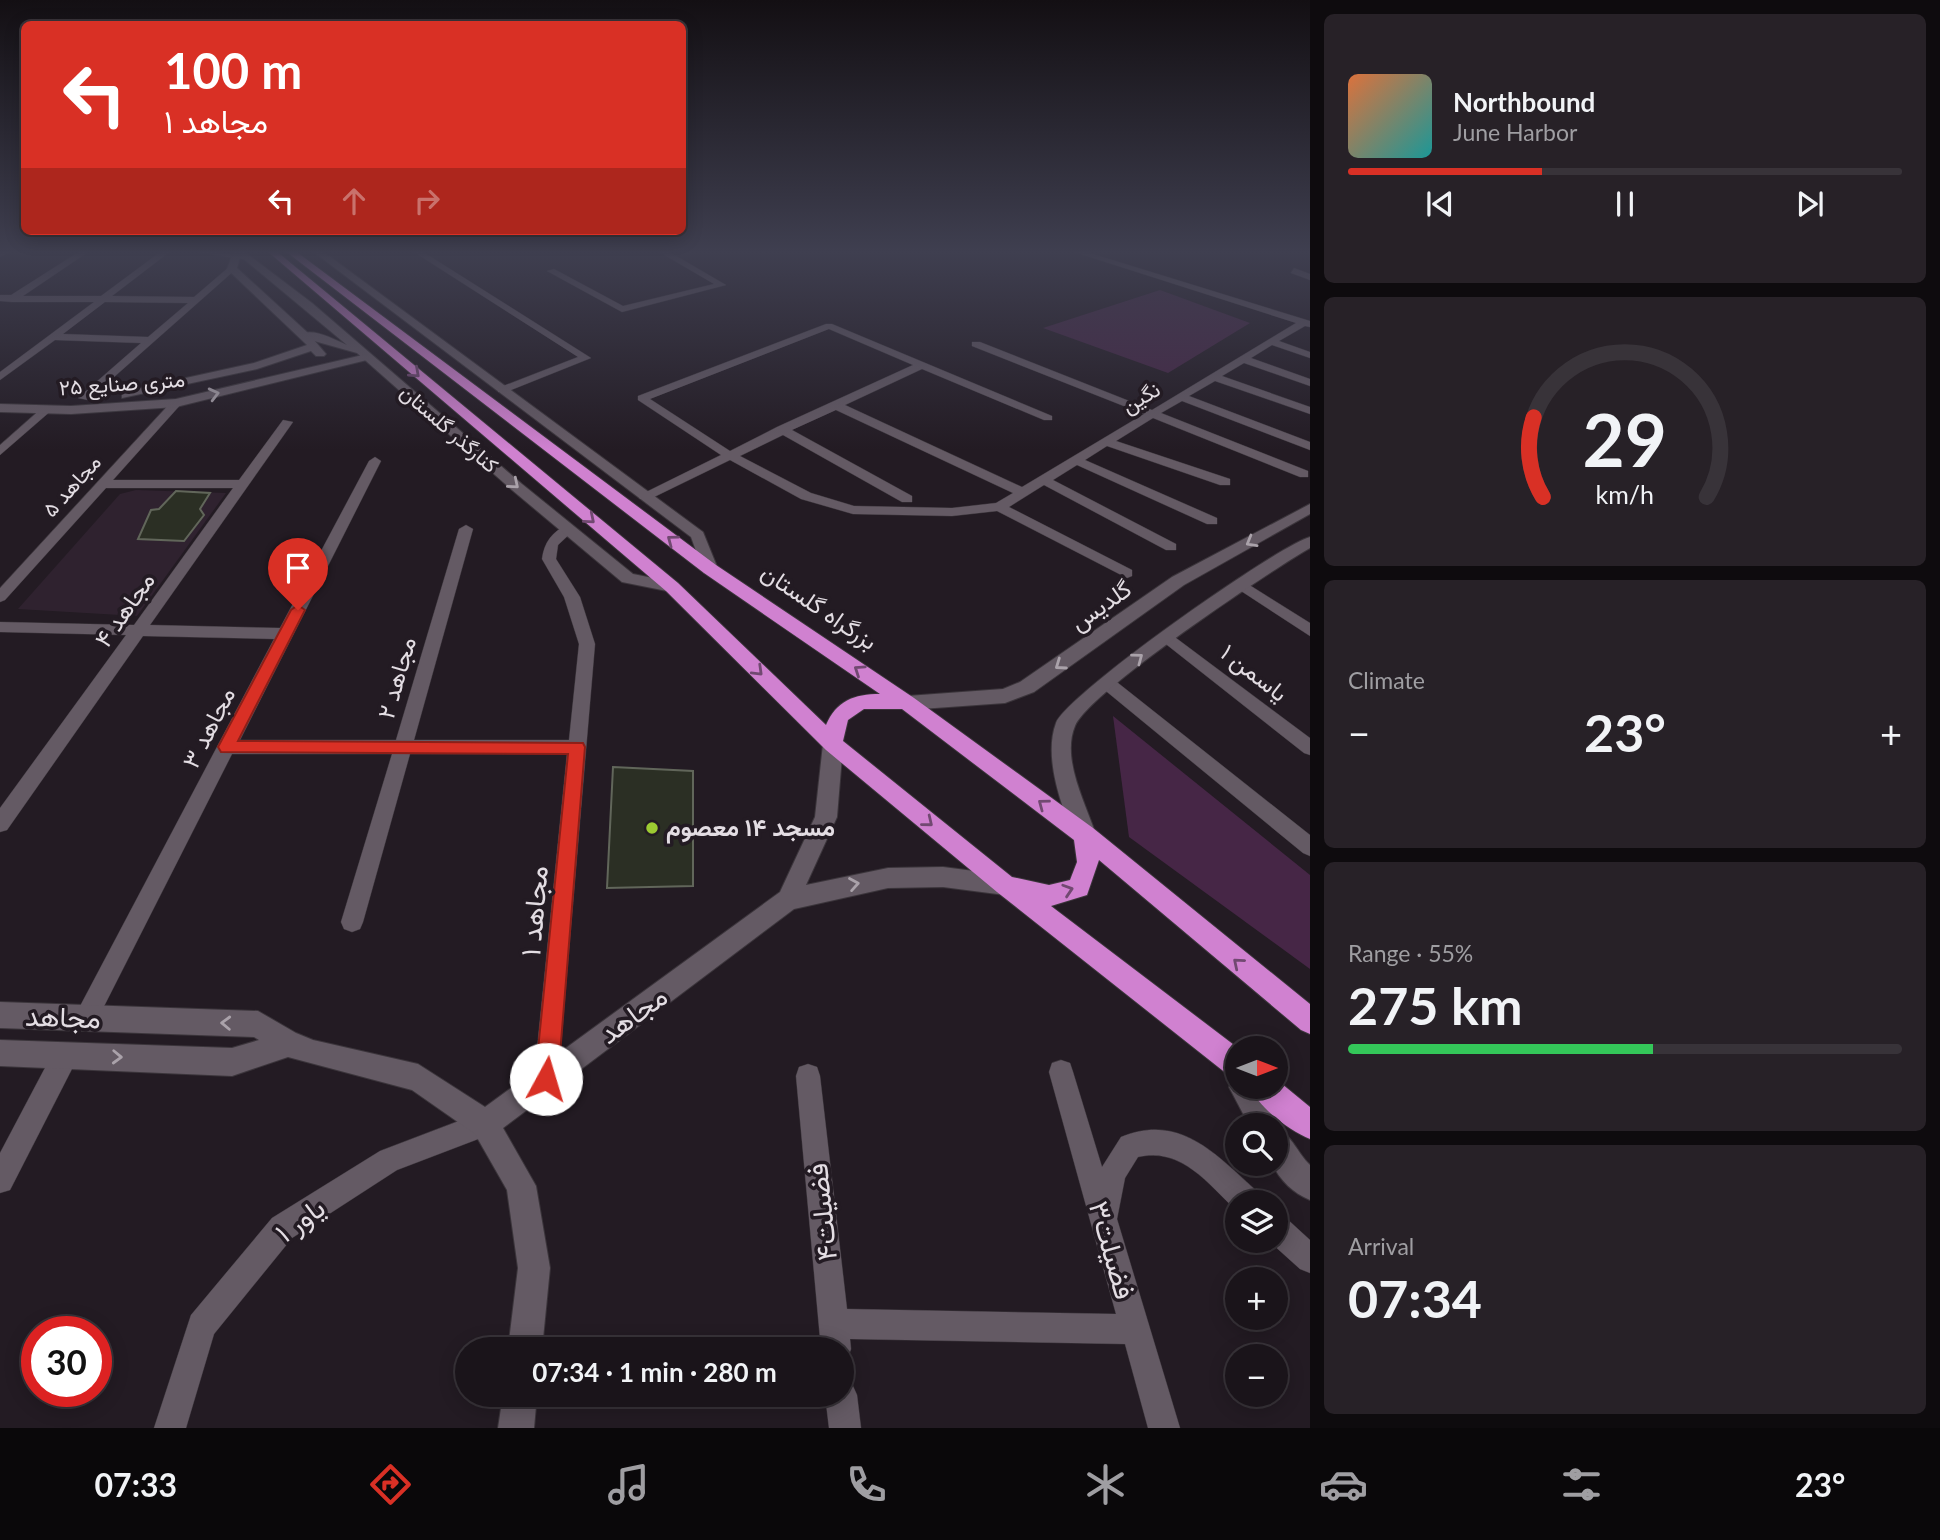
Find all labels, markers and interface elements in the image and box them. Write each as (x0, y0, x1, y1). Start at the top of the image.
text: 100 m (164, 41, 302, 99)
icon: left (49, 49, 140, 140)
text: Northbound (1453, 86, 1595, 118)
text: ۱ مجاهد (164, 101, 268, 140)
text: June Harbor (1453, 118, 1577, 146)
icon: left (262, 182, 300, 220)
icon: ahead (335, 182, 373, 220)
icon: right (408, 182, 446, 220)
icon: previous (1421, 185, 1459, 223)
icon: pause (1606, 185, 1644, 223)
icon: next (1791, 185, 1829, 223)
one-way arrow (407, 365, 420, 377)
street label: ۲۵ متری صنایع (58, 366, 186, 402)
street label: نگین (1117, 376, 1164, 419)
street label: کنارگذر گلستان (395, 379, 504, 479)
one-way arrow (208, 387, 220, 402)
text: 29 (1583, 396, 1667, 484)
street label: ۵ مجاهد (37, 449, 106, 522)
one-way arrow (505, 476, 518, 488)
text: km/h (1596, 479, 1654, 509)
one-way arrow (582, 510, 594, 523)
one-way arrow (1245, 534, 1258, 547)
one-way arrow (667, 536, 680, 548)
pin (268, 538, 328, 610)
icon: arrive (279, 549, 317, 587)
street label: بزرگراه گلستان (755, 556, 883, 657)
street label: مجاهد ۴ (88, 566, 161, 653)
street label: گلدیس (1064, 573, 1137, 637)
street label: مجاهد ۲ (370, 633, 422, 722)
street label: یاسمن ۱ (1215, 637, 1294, 708)
one-way arrow (1131, 653, 1143, 666)
one-way arrow (1055, 657, 1068, 669)
one-way arrow (750, 663, 763, 676)
one-way arrow (854, 666, 867, 678)
text: Climate (1348, 666, 1425, 694)
street label: مجاهد ۳ (175, 682, 241, 773)
text: 23° (1584, 701, 1666, 763)
text: − (1348, 710, 1370, 756)
text: + (1880, 710, 1902, 756)
one-way arrow (1038, 799, 1051, 812)
place label: مسجد ۱۴ معصوم (666, 812, 835, 844)
one-way arrow (920, 814, 933, 826)
marker: مسجد ۱۴ معصوم (644, 820, 660, 836)
street label: ۱ مجاهد (512, 864, 555, 958)
one-way arrow (848, 877, 860, 892)
one-way arrow (1061, 884, 1074, 899)
text: Range · 55% (1348, 939, 1473, 967)
one-way arrow (1233, 959, 1246, 971)
text: 275 km (1348, 974, 1522, 1036)
street label: مجاهد (592, 978, 674, 1051)
street label: مجاهد (25, 998, 101, 1035)
one-way arrow (220, 1015, 231, 1031)
north arrow (1225, 1036, 1288, 1099)
map controls (1225, 1036, 1288, 1407)
position arrow (509, 1042, 583, 1116)
one-way arrow (112, 1050, 123, 1065)
button: search (1225, 1113, 1288, 1176)
street label: فضیلت۴ (799, 1162, 843, 1263)
street label: یاور ۱ (268, 1190, 332, 1250)
button: layers (1225, 1190, 1288, 1253)
street label: فضیلت۳ (1083, 1197, 1143, 1303)
text: Arrival (1348, 1232, 1414, 1260)
button: + (1225, 1267, 1288, 1330)
text: 07:34 (1348, 1267, 1482, 1329)
speed limit sign: 30 (21, 1316, 112, 1407)
button: − (1225, 1344, 1288, 1407)
text: 07:34 · 1 min · 280 m (532, 1356, 777, 1388)
icon: directions (366, 1460, 415, 1509)
icon: music (604, 1460, 653, 1509)
icon: phone (842, 1460, 891, 1509)
icon: climate (1081, 1460, 1130, 1509)
icon: car (1319, 1460, 1368, 1509)
icon: filters (1557, 1460, 1606, 1509)
text: 07:33 (95, 1465, 177, 1504)
text: 23° (1795, 1465, 1845, 1504)

